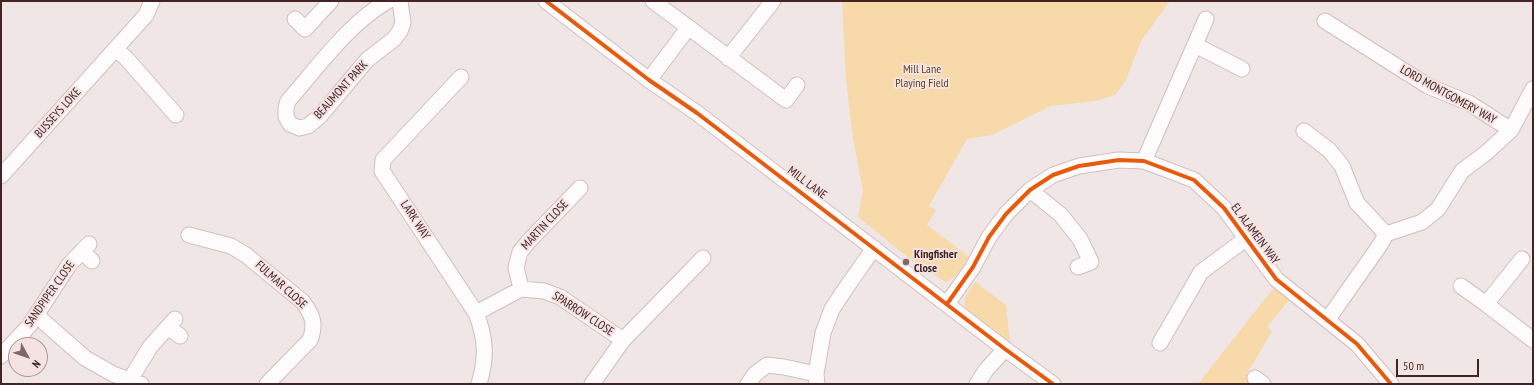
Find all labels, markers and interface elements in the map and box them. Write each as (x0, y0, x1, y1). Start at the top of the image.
street label: BEAUMONT PARK (311, 58, 371, 122)
park label: Mill Lane Playing Field (895, 63, 949, 91)
street label: LORD MONTGOMERY WAY (1397, 63, 1499, 127)
street label: BUSSEYS LOKE (32, 85, 84, 141)
street label: MILL LANE (785, 164, 829, 202)
street label: MARTIN CLOSE (518, 197, 572, 253)
street label: LARK WAY (397, 198, 433, 242)
street label: EL ALAMEIN WAY (1228, 201, 1282, 267)
place label: Kingfisher Close (914, 248, 957, 276)
marker: Kingfisher Close (901, 257, 911, 267)
street label: SANDPIPER CLOSE (22, 258, 78, 330)
street label: FULMAR CLOSE (252, 258, 310, 312)
street label: SPARROW CLOSE (550, 289, 616, 339)
north arrow (8, 337, 48, 377)
scale bar (1398, 351, 1481, 377)
text: N (29, 357, 44, 371)
text: 50 m (1403, 358, 1424, 373)

